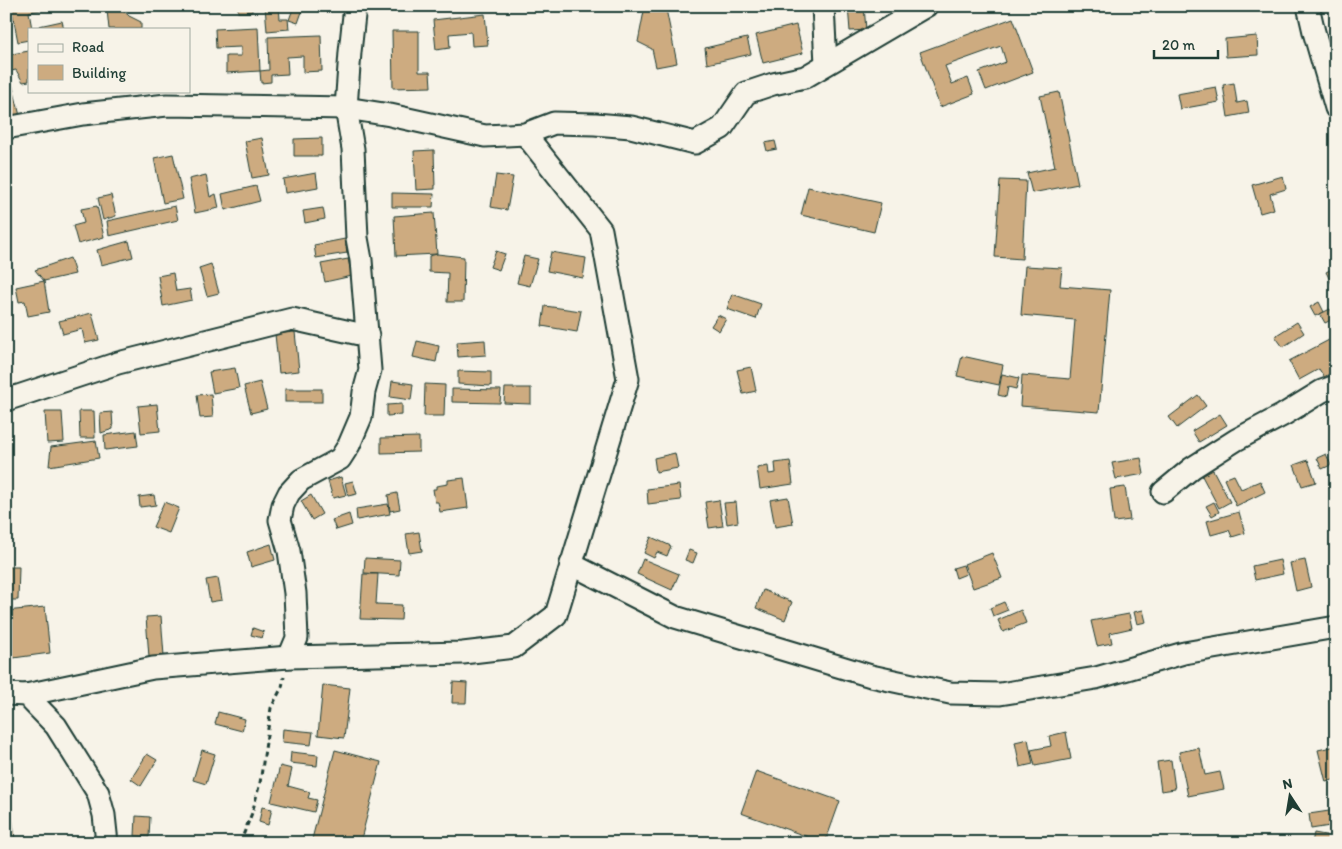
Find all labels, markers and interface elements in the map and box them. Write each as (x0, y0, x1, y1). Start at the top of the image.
legend (28, 28, 190, 92)
scale bar (1154, 28, 1218, 60)
text: 20 m (1162, 36, 1196, 54)
text: Road (72, 38, 105, 56)
text: Building (72, 64, 126, 82)
north arrow (1264, 772, 1314, 822)
text: N (1281, 774, 1294, 793)

